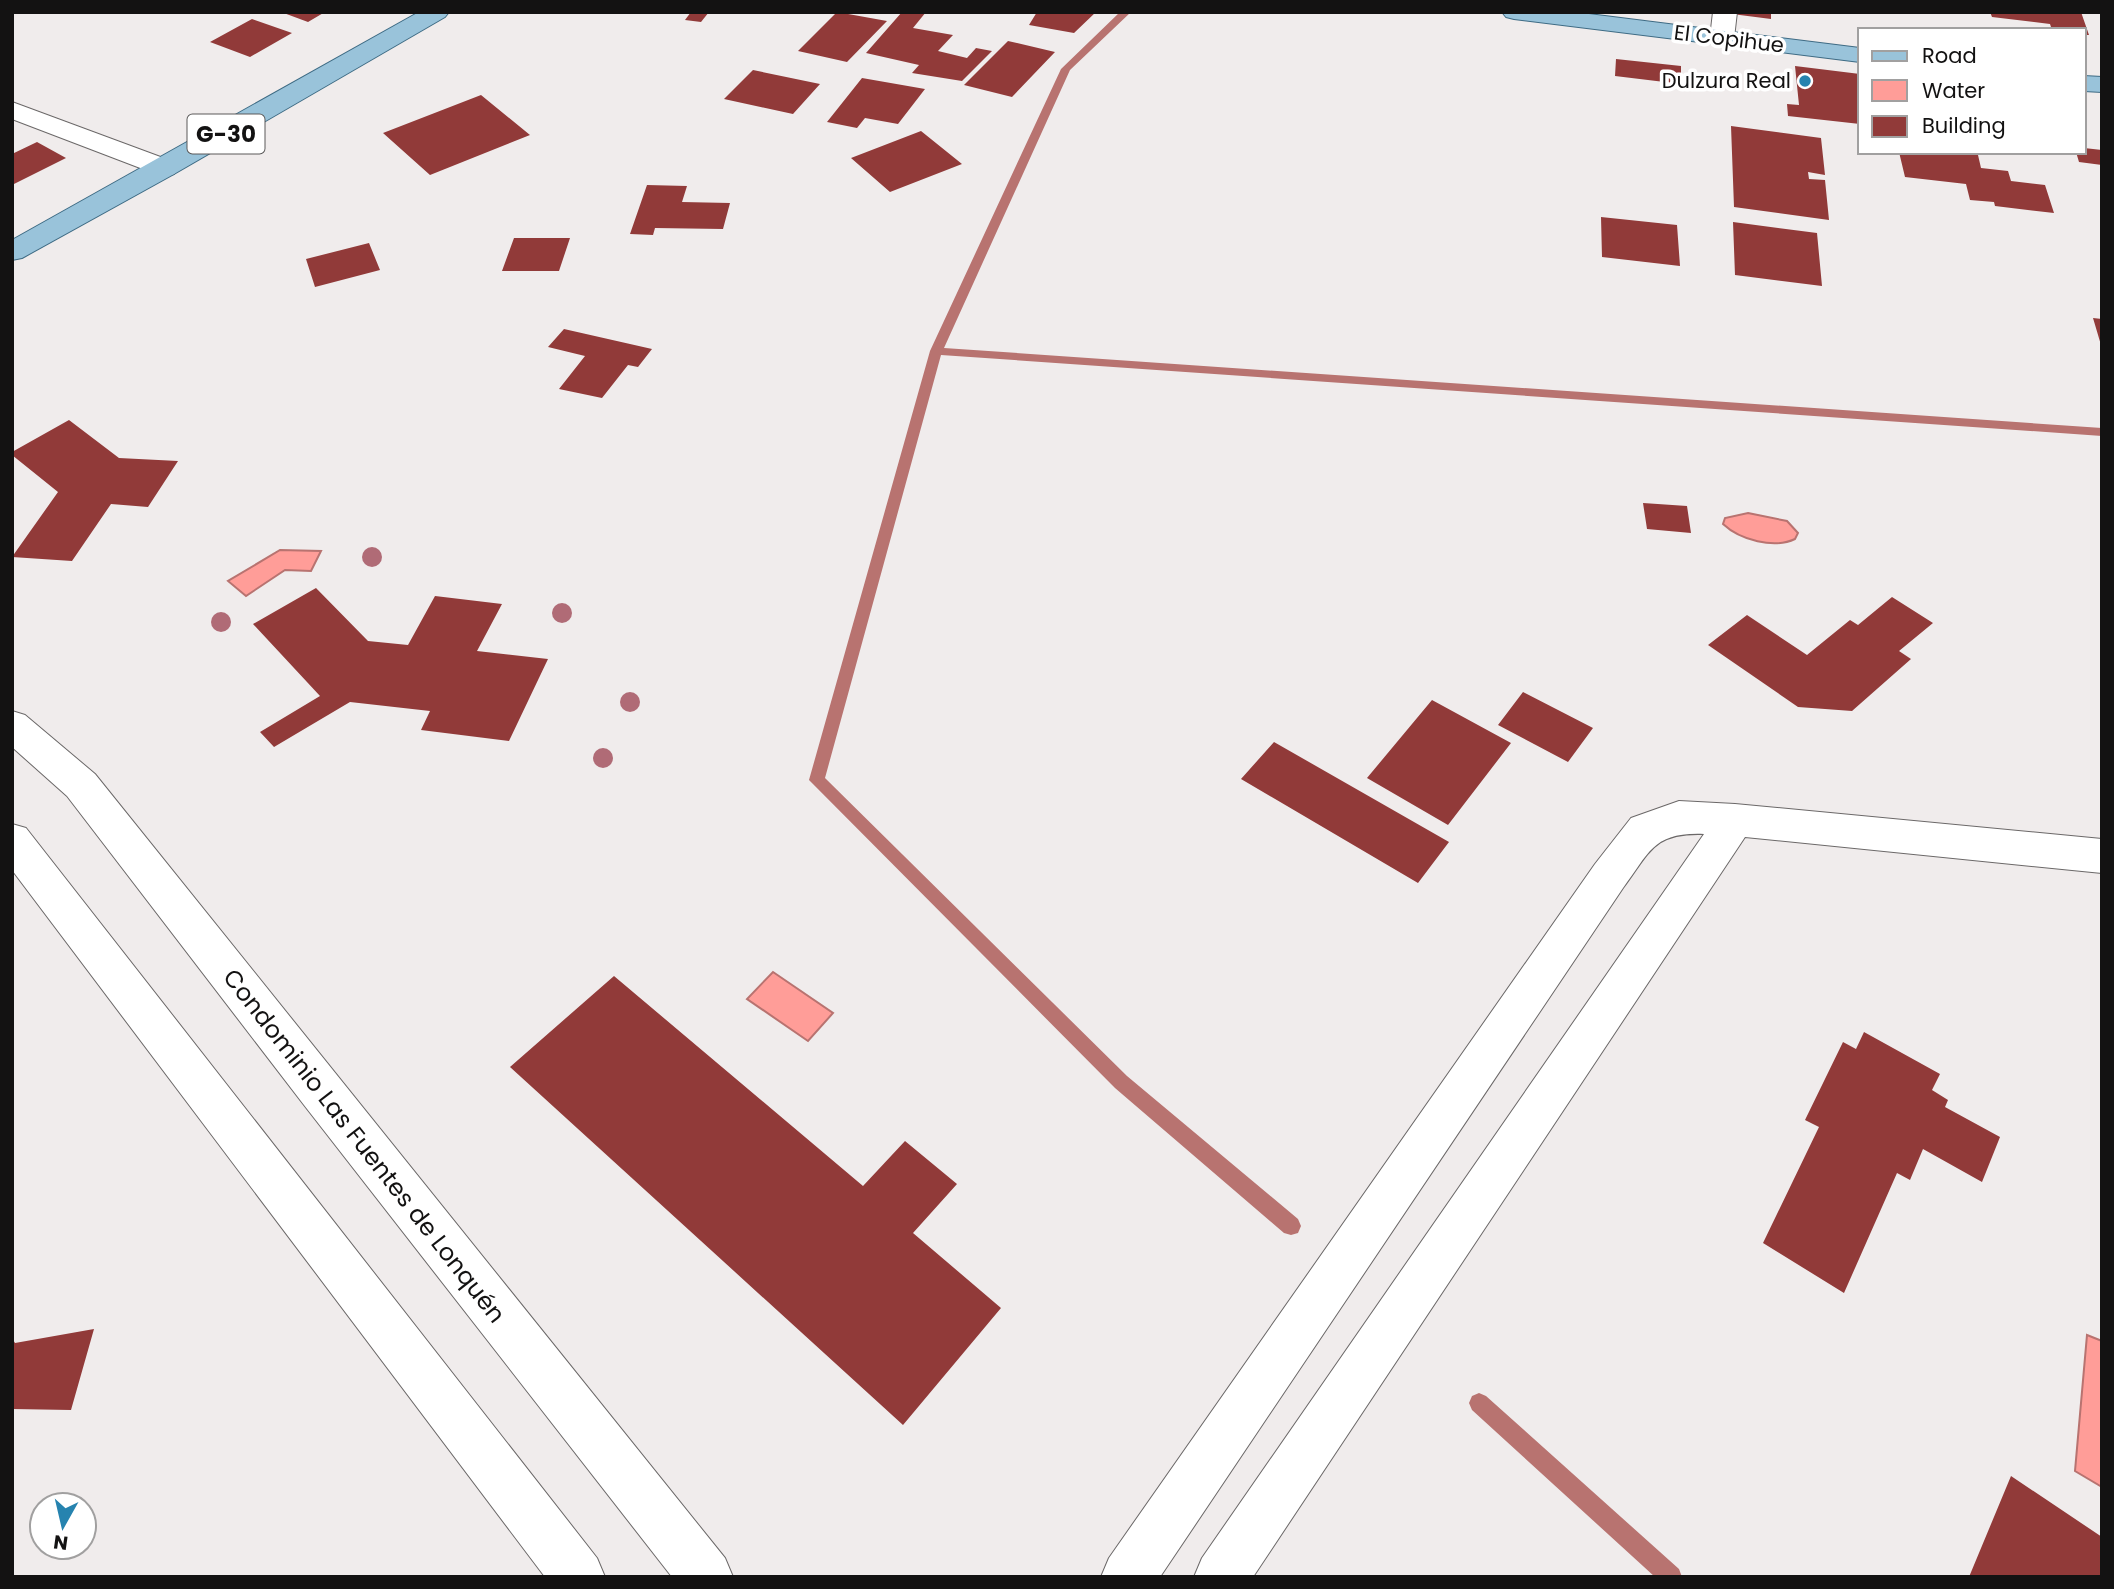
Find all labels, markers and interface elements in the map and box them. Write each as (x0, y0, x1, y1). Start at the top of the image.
street label: El Copihue (1672, 17, 1786, 60)
legend (1858, 28, 2086, 154)
text: Road (1922, 41, 1977, 70)
place label: Dulzura Real (1662, 66, 1791, 95)
marker: Dulzura Real (1797, 73, 1813, 89)
text: Water (1922, 76, 1985, 105)
text: Building (1922, 111, 2006, 140)
road number: G-30 (188, 114, 264, 154)
street label: Condominio Las Fuentes de Lonquén (216, 962, 513, 1329)
north arrow (28, 1491, 98, 1561)
text: N (52, 1528, 70, 1557)

